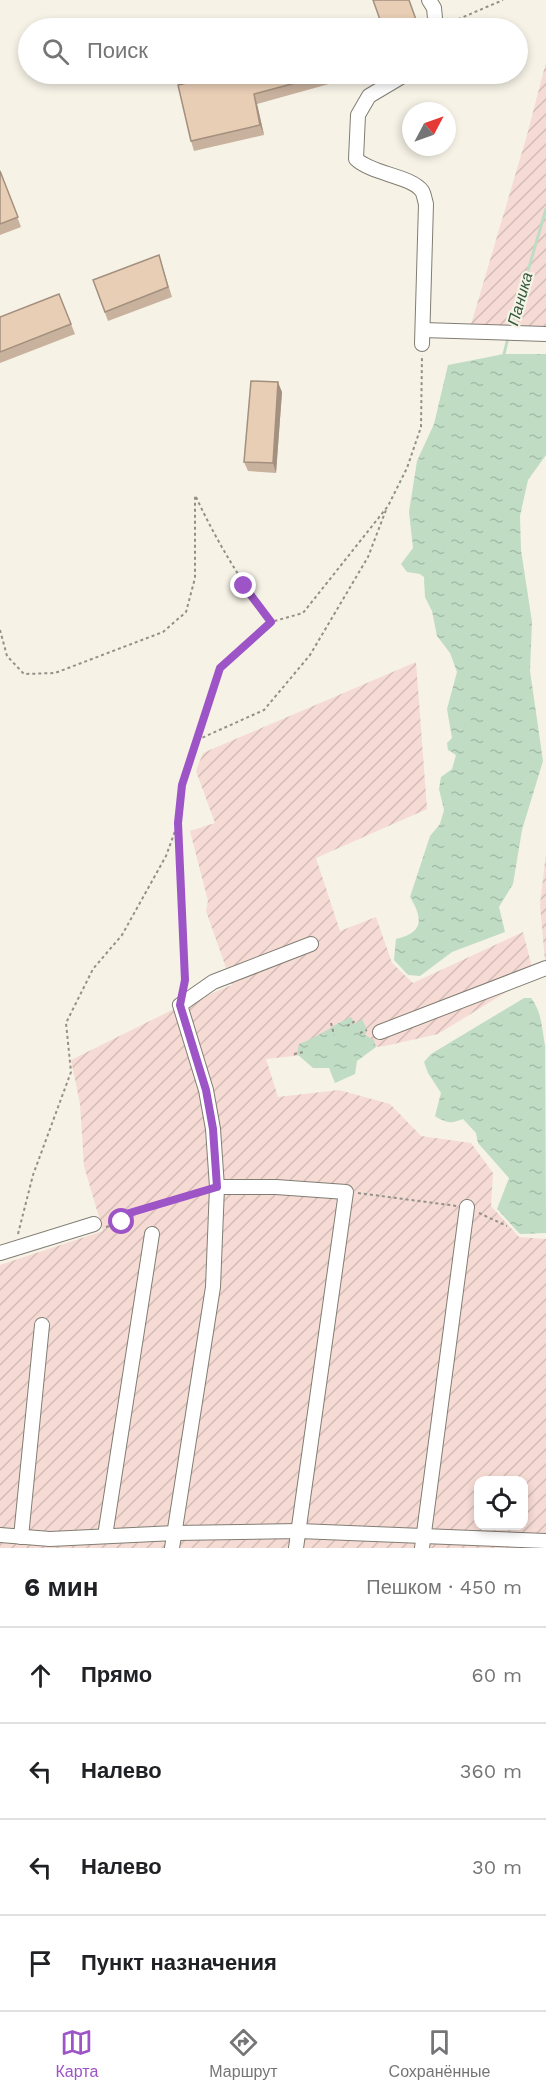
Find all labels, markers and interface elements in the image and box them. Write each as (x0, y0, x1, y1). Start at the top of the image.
search box (18, 18, 528, 84)
icon: search (39, 35, 72, 68)
text: Поиск (87, 38, 148, 63)
north arrow (402, 102, 456, 156)
water label: Паника (503, 270, 537, 328)
route end (230, 572, 256, 598)
route start (108, 1208, 134, 1234)
map controls (474, 1476, 528, 1530)
button: locate (474, 1476, 528, 1530)
text: 6 мин (24, 1572, 98, 1602)
text: Пешком · 450 m (366, 1575, 522, 1599)
icon: ahead (24, 1659, 57, 1692)
text: Прямо (81, 1662, 152, 1687)
text: 60 m (472, 1663, 522, 1687)
icon: left (24, 1755, 57, 1788)
text: Налево (81, 1758, 162, 1783)
text: 360 m (460, 1759, 522, 1783)
icon: left (24, 1851, 57, 1884)
text: Налево (81, 1854, 162, 1879)
text: 30 m (472, 1855, 522, 1879)
icon: arrive (24, 1947, 57, 1980)
text: Пункт назначения (81, 1950, 277, 1975)
tab: Карта (56, 2026, 98, 2081)
tab: Маршрут (209, 2026, 278, 2081)
tab: Сохранённые (389, 2026, 490, 2081)

